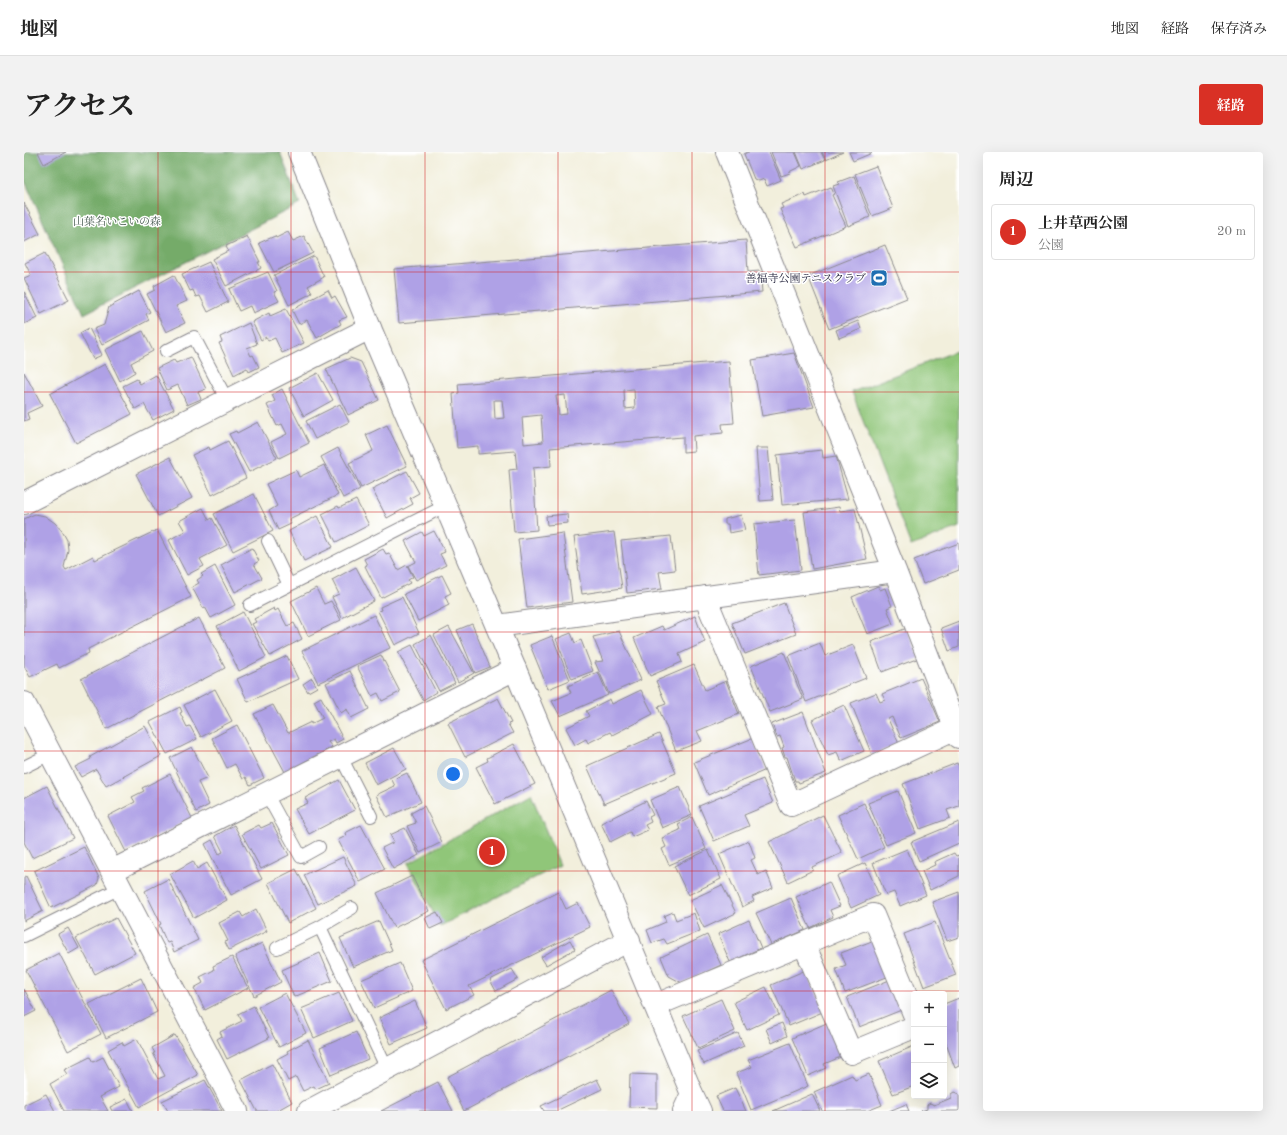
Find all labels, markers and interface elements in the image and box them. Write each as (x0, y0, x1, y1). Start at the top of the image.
text: 地図 (20, 21, 58, 40)
text: 地図 (1111, 22, 1139, 36)
text: 経路 (1161, 22, 1189, 36)
text: 保存済み (1211, 22, 1267, 36)
button: 経路 (1199, 84, 1263, 125)
text: アクセス (24, 94, 135, 122)
text: 周辺 (999, 172, 1033, 189)
park label: 山葉名いこいの森 (73, 215, 161, 228)
text: 上井草西公園 (1038, 217, 1128, 232)
text: 1 (1009, 225, 1017, 238)
text: 20 m (1217, 225, 1246, 238)
text: 公園 (1038, 239, 1064, 252)
sports icon: 善福寺公園テニスクラブ (869, 268, 889, 288)
place label: 善福寺公園テニスクラブ (745, 272, 866, 285)
your location (443, 764, 463, 784)
pin: 1 (479, 837, 505, 867)
map controls (911, 991, 947, 1099)
button: + (911, 991, 947, 1027)
button: − (911, 1027, 947, 1063)
button: layers (911, 1063, 947, 1099)

